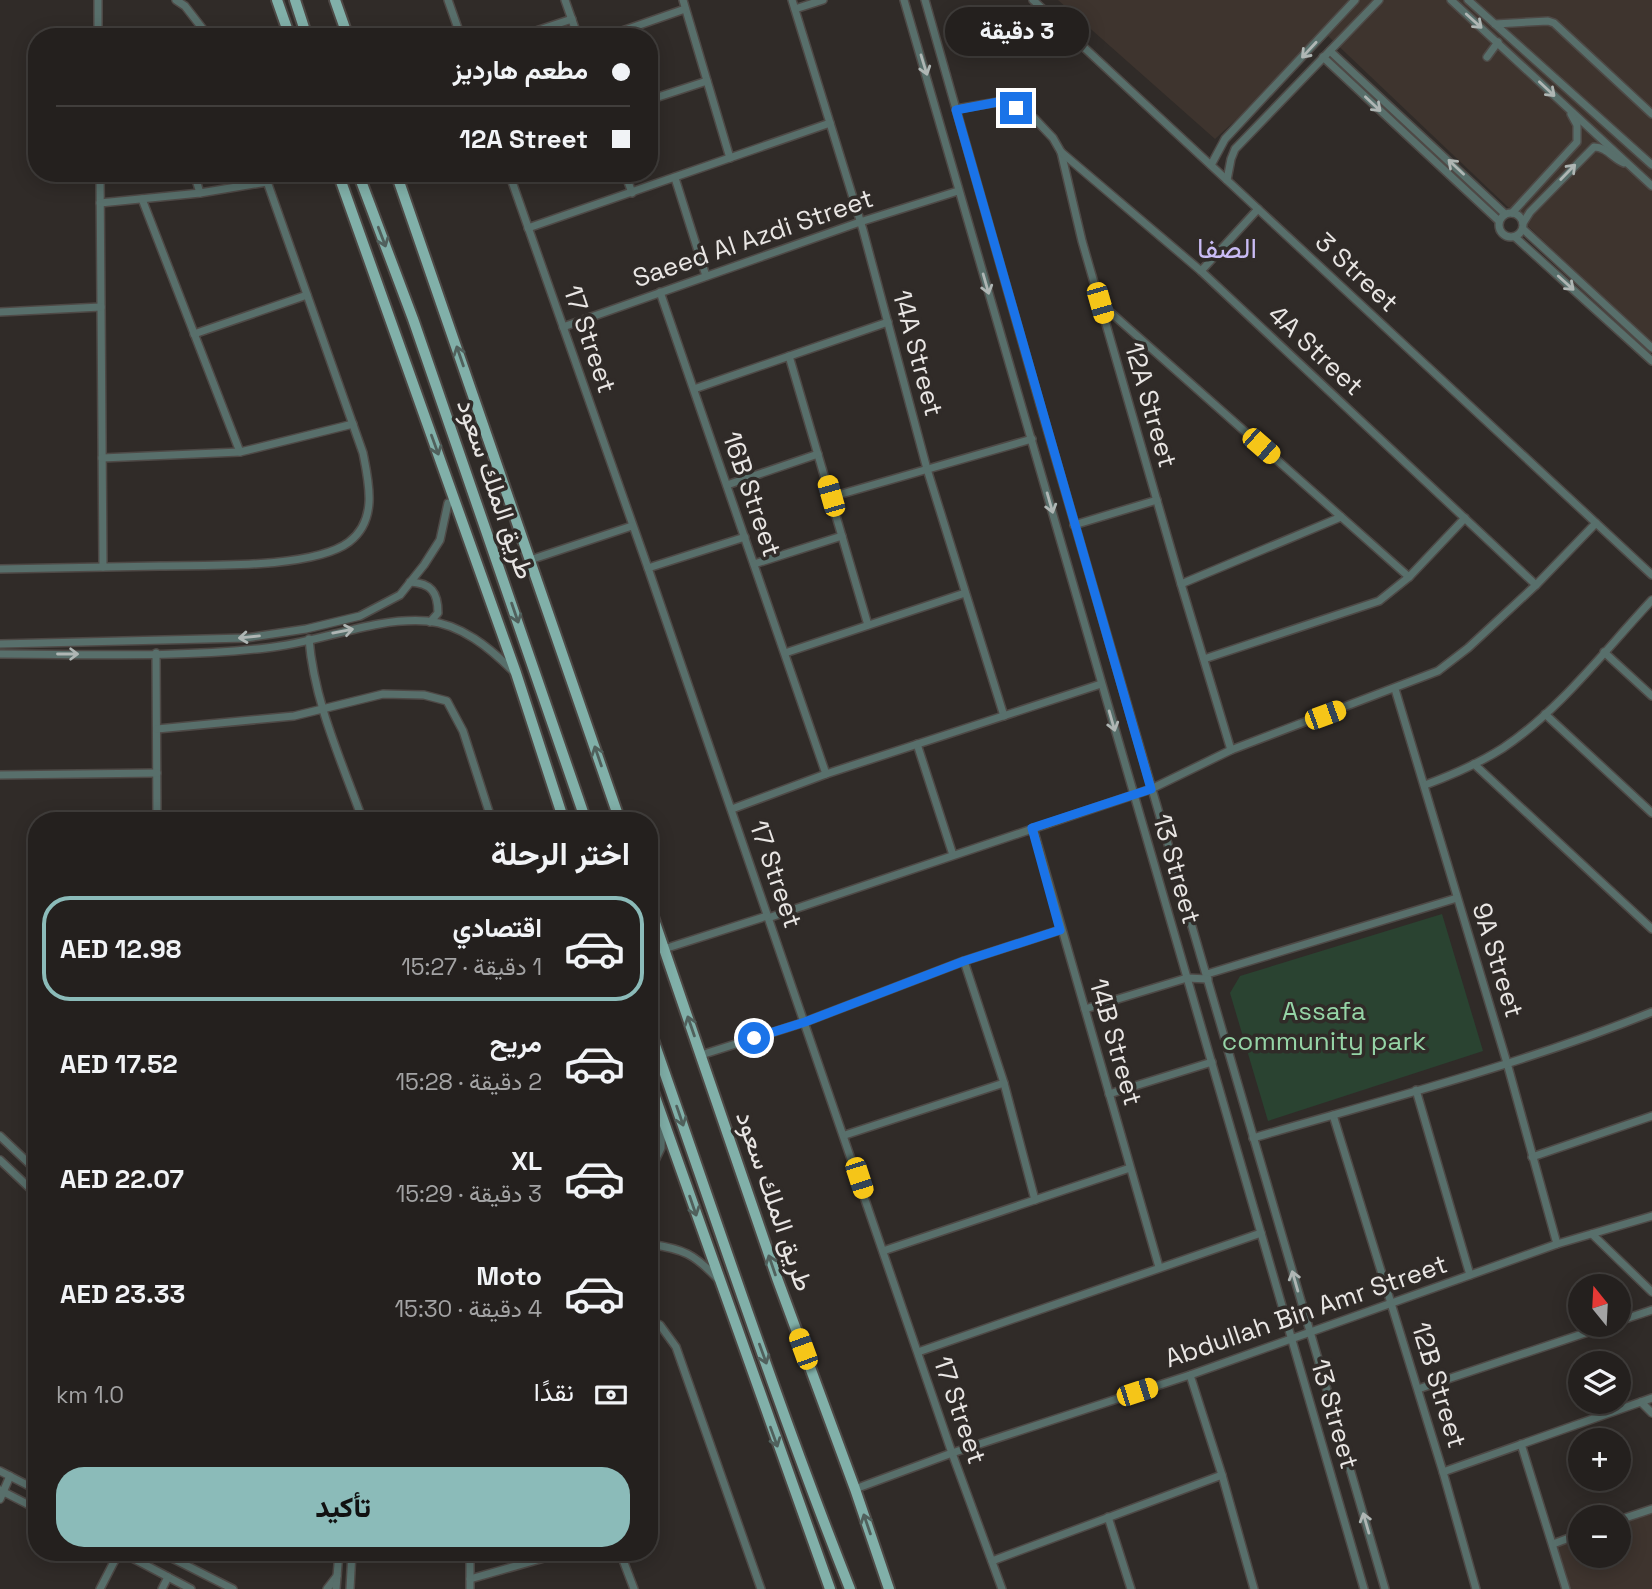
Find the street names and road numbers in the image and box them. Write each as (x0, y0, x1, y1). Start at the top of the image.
street label: Saeed Al Azdi Street (628, 181, 878, 295)
street label: 3 Street (1308, 225, 1406, 319)
street label: 17 Street (556, 281, 624, 397)
street label: 14A Street (885, 286, 951, 420)
street label: 4A Street (1261, 297, 1371, 403)
street label: 12A Street (1117, 338, 1185, 472)
street label: طريق الملك سعود (449, 394, 543, 584)
street label: 16B Street (715, 427, 789, 561)
street label: 13 Street (1145, 810, 1209, 928)
street label: 17 Street (742, 816, 810, 932)
street label: 9A Street (1464, 899, 1532, 1021)
street label: 14B Street (1082, 975, 1150, 1109)
street label: طريق الملك سعود (728, 1106, 822, 1296)
street label: Abdullah Bin Amr Street (1160, 1247, 1452, 1375)
street label: 12B Street (1404, 1318, 1474, 1452)
street label: 17 Street (926, 1352, 994, 1468)
street label: 13 Street (1303, 1355, 1367, 1473)

